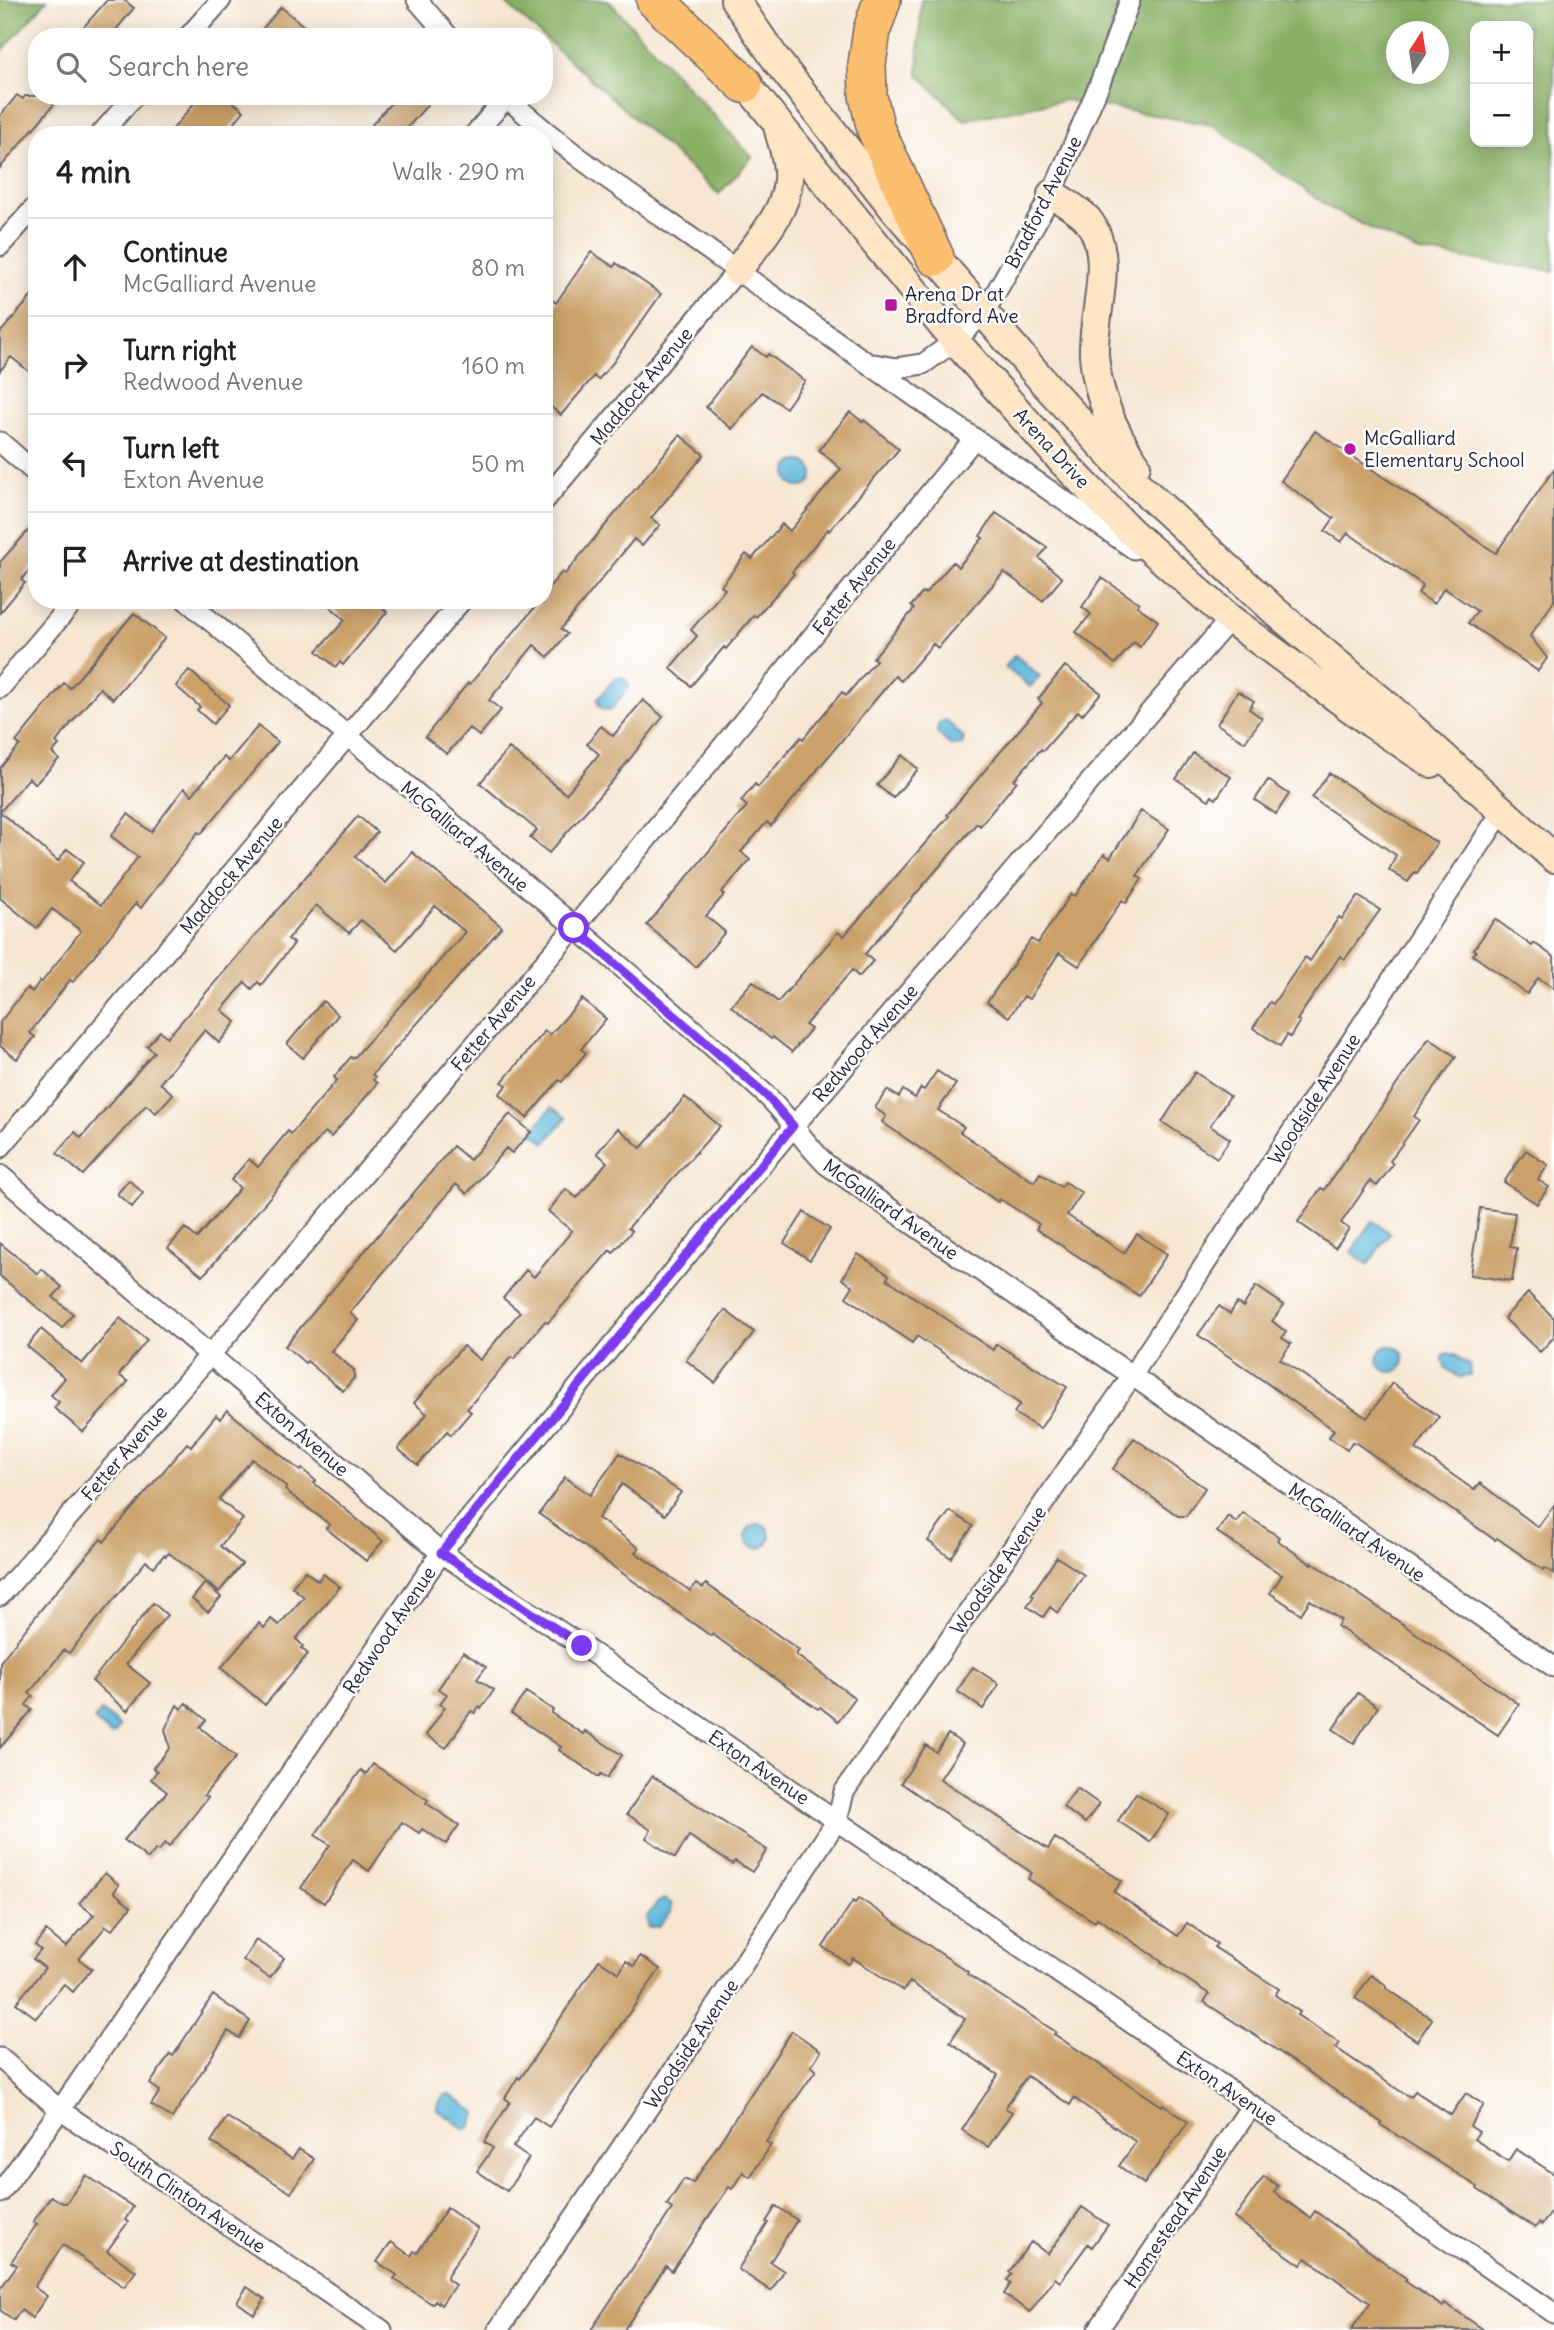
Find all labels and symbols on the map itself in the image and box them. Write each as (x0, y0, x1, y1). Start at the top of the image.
north arrow (1386, 21, 1449, 84)
street label: Bradford Avenue (999, 132, 1087, 272)
place label: Arena Dr at Bradford Ave (905, 282, 1018, 328)
marker: Arena Dr at Bradford Ave (883, 297, 899, 313)
street label: Maddock Avenue (585, 322, 697, 450)
street label: Arena Drive (1009, 403, 1095, 493)
place label: McGalliard Elementary School (1364, 426, 1525, 472)
marker: McGalliard Elementary School (1342, 441, 1358, 457)
street label: Fetter Avenue (807, 532, 901, 640)
street label: McGalliard Avenue (396, 775, 534, 897)
street label: Maddock Avenue (175, 811, 287, 939)
route start (558, 912, 589, 943)
street label: Fetter Avenue (446, 970, 540, 1076)
street label: Redwood Avenue (807, 979, 923, 1107)
street label: Woodside Avenue (1263, 1029, 1365, 1169)
street label: McGalliard Avenue (819, 1153, 963, 1265)
street label: Exton Avenue (250, 1387, 354, 1481)
street label: Fetter Avenue (76, 1400, 172, 1506)
street label: McGalliard Avenue (1284, 1477, 1430, 1587)
street label: Woodside Avenue (945, 1501, 1051, 1639)
street label: Redwood Avenue (337, 1562, 441, 1698)
route end (566, 1630, 597, 1661)
street label: Exton Avenue (704, 1724, 814, 1810)
street label: Woodside Avenue (639, 1974, 743, 2114)
street label: Exton Avenue (1172, 2045, 1282, 2131)
street label: South Clinton Avenue (106, 2136, 270, 2258)
street label: Homestead Avenue (1119, 2141, 1231, 2293)

